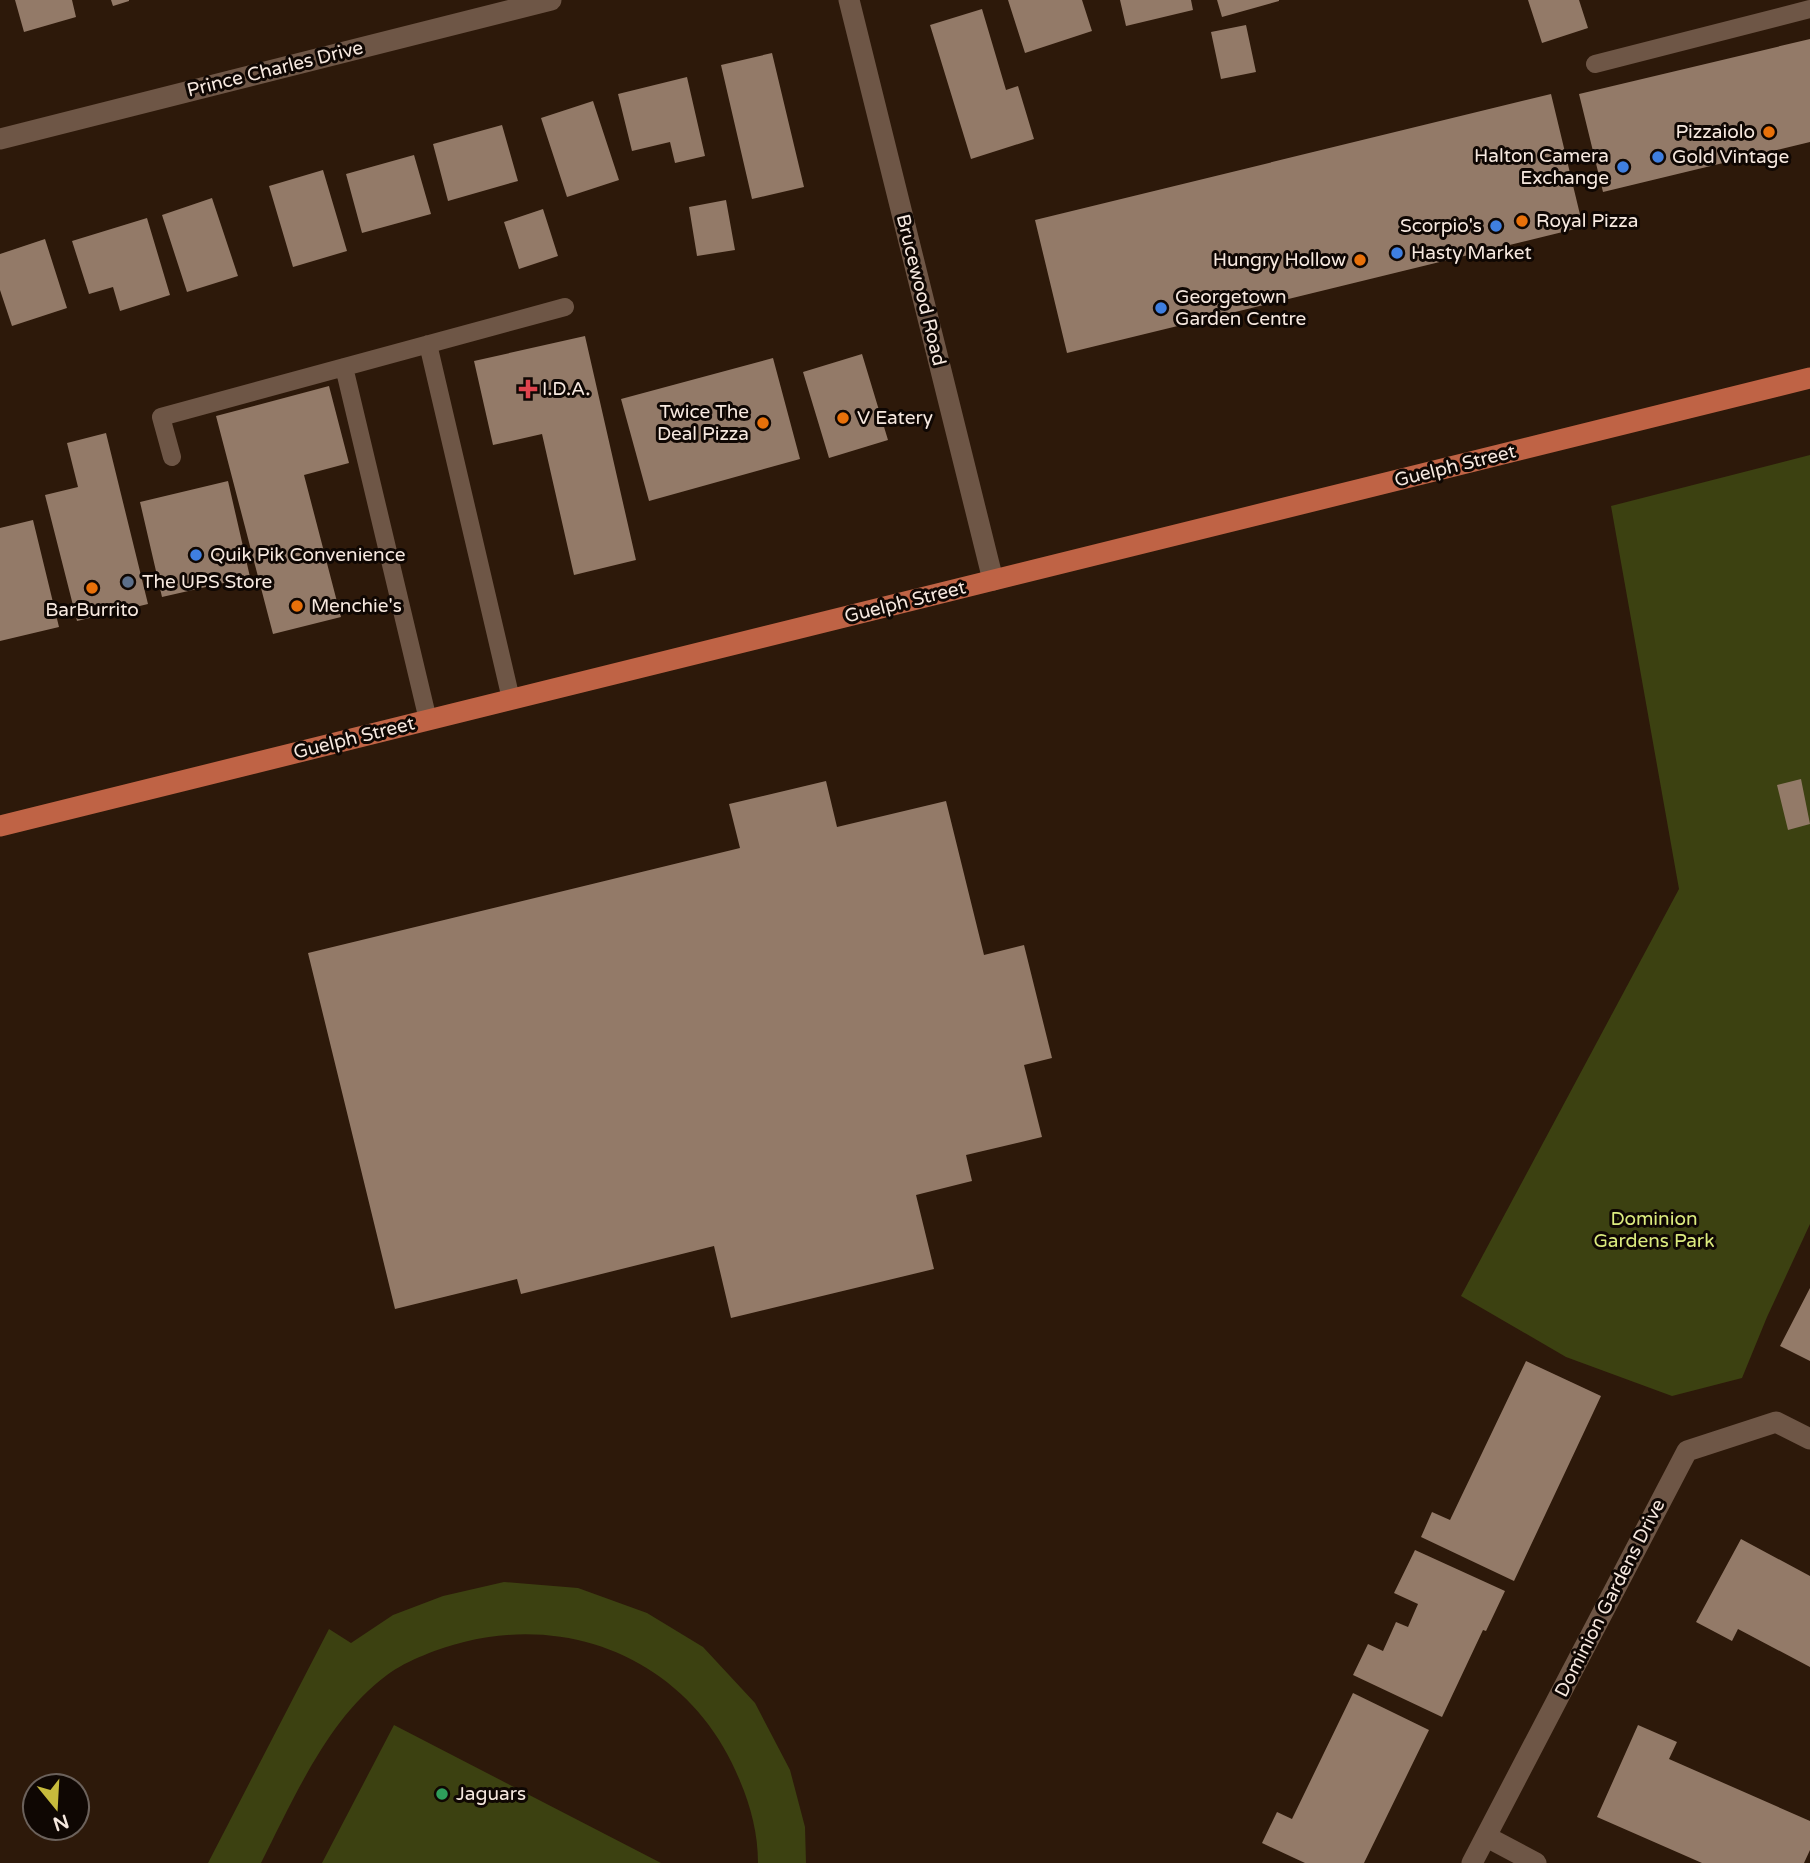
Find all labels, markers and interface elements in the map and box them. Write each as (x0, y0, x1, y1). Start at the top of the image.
street label: Prince Charles Drive (185, 36, 365, 102)
place label: Pizzaiolo (1675, 121, 1755, 143)
marker: Pizzaiolo (1761, 124, 1777, 140)
place label: Halton Camera Exchange (1474, 145, 1609, 189)
place label: Gold Vintage (1672, 146, 1789, 168)
marker: Gold Vintage (1650, 149, 1666, 165)
marker: Halton Camera Exchange (1615, 159, 1631, 175)
place label: Royal Pizza (1536, 210, 1638, 232)
street label: Brucewood Road (892, 212, 950, 368)
marker: Royal Pizza (1514, 213, 1530, 229)
place label: Scorpio's (1400, 215, 1482, 237)
marker: Scorpio's (1488, 218, 1504, 234)
place label: Hasty Market (1411, 242, 1532, 264)
marker: Hasty Market (1389, 245, 1405, 261)
place label: Hungry Hollow (1213, 249, 1346, 271)
marker: Hungry Hollow (1352, 252, 1368, 268)
place label: Georgetown Garden Centre (1175, 286, 1306, 330)
marker: Georgetown Garden Centre (1153, 300, 1169, 316)
place label: I.D.A. (542, 378, 590, 400)
marker: I.D.A. (520, 381, 536, 397)
place label: Twice The Deal Pizza (657, 401, 749, 445)
place label: V Eatery (857, 407, 933, 429)
marker: V Eatery (835, 410, 851, 426)
marker: Twice The Deal Pizza (755, 415, 771, 431)
street label: Guelph Street (1392, 440, 1518, 492)
place label: Quik Pik Convenience (210, 544, 406, 566)
marker: Quik Pik Convenience (188, 547, 204, 563)
place label: The UPS Store (142, 571, 272, 593)
marker: The UPS Store (120, 574, 136, 590)
street label: Guelph Street (842, 576, 968, 628)
marker: BarBurrito (84, 580, 100, 596)
place label: Menchie's (311, 595, 402, 617)
marker: Menchie's (289, 598, 305, 614)
place label: BarBurrito (45, 599, 139, 621)
street label: Guelph Street (291, 712, 417, 764)
park label: Dominion Gardens Park (1593, 1208, 1715, 1252)
street label: Dominion Gardens Drive (1550, 1495, 1670, 1701)
north arrow (21, 1772, 91, 1842)
place label: Jaguars (456, 1783, 526, 1805)
marker: Jaguars (434, 1786, 450, 1802)
text: N (50, 1809, 72, 1835)

